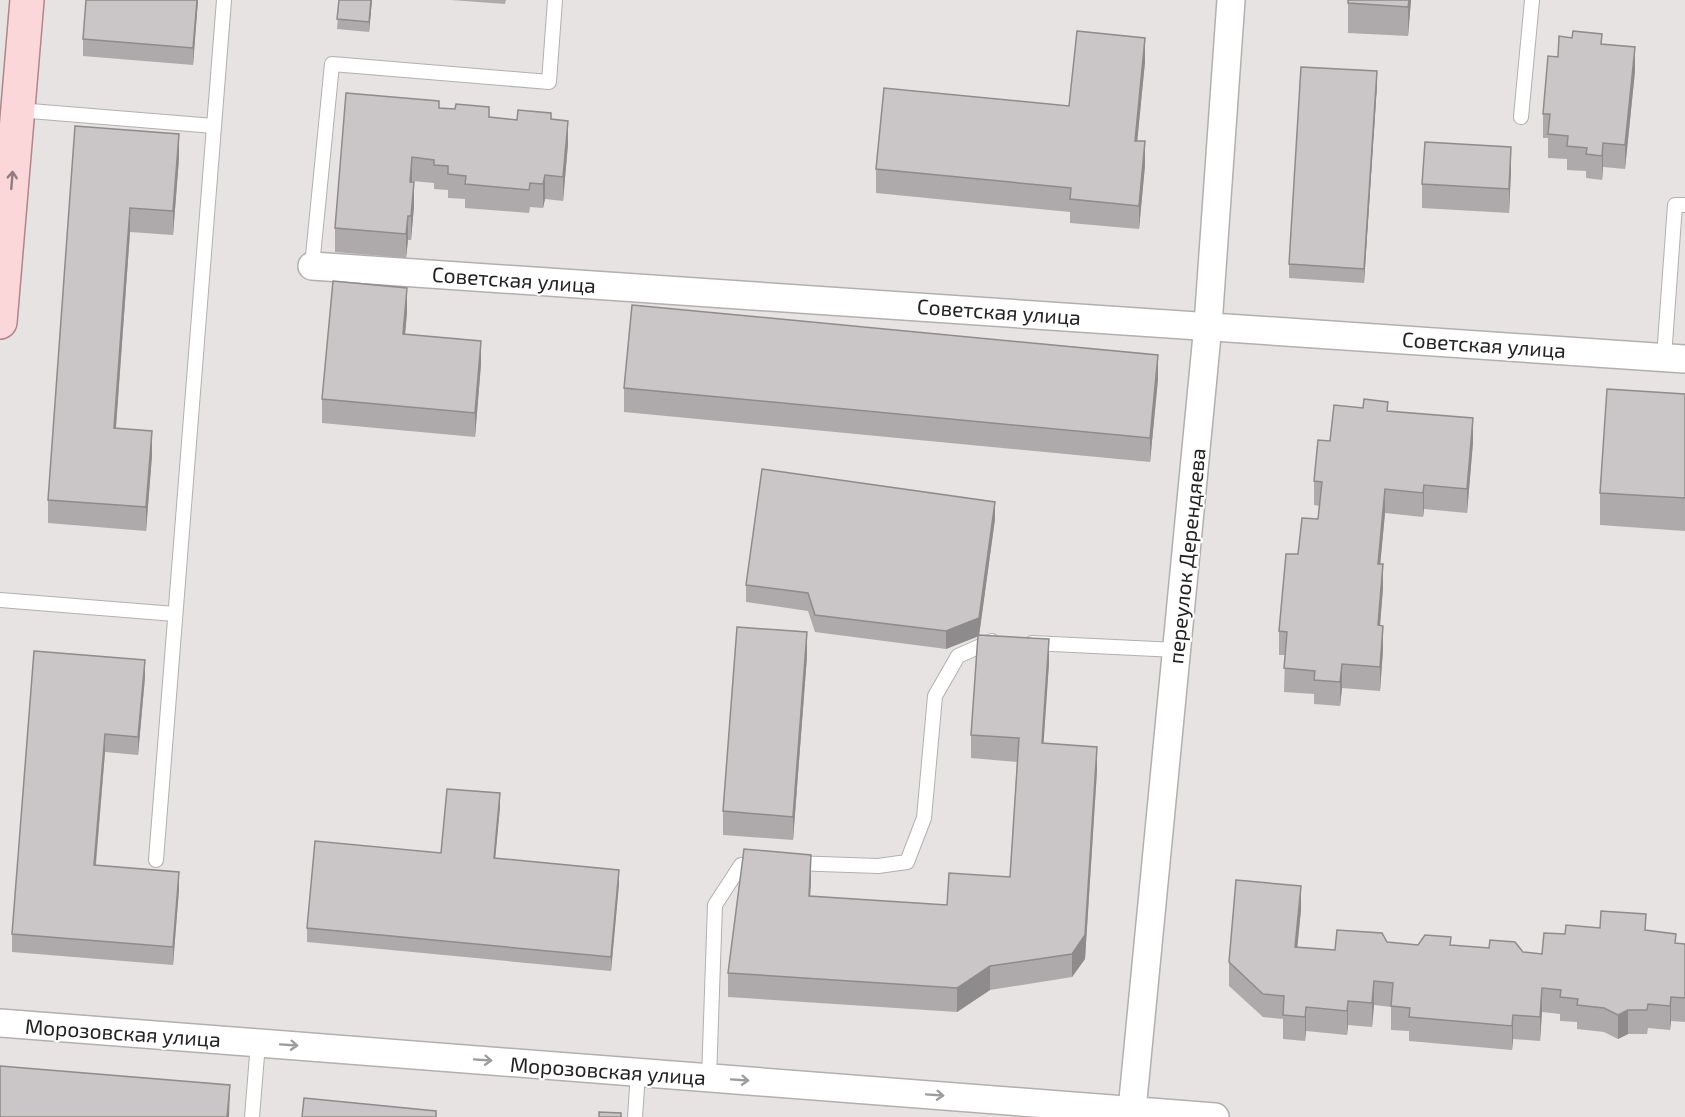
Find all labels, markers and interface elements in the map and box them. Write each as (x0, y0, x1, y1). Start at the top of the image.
one-way arrow (7, 170, 18, 190)
street label: Советская улица (431, 261, 597, 298)
street label: Советская улица (916, 293, 1082, 330)
street label: Советская улица (1401, 326, 1567, 363)
street label: переулок Дерендяева (1162, 447, 1211, 665)
street label: Морозовская улица (24, 1013, 222, 1052)
one-way arrow (278, 1040, 298, 1051)
street label: Морозовская улица (509, 1051, 707, 1090)
one-way arrow (473, 1055, 493, 1066)
one-way arrow (730, 1075, 750, 1086)
one-way arrow (924, 1090, 944, 1101)

